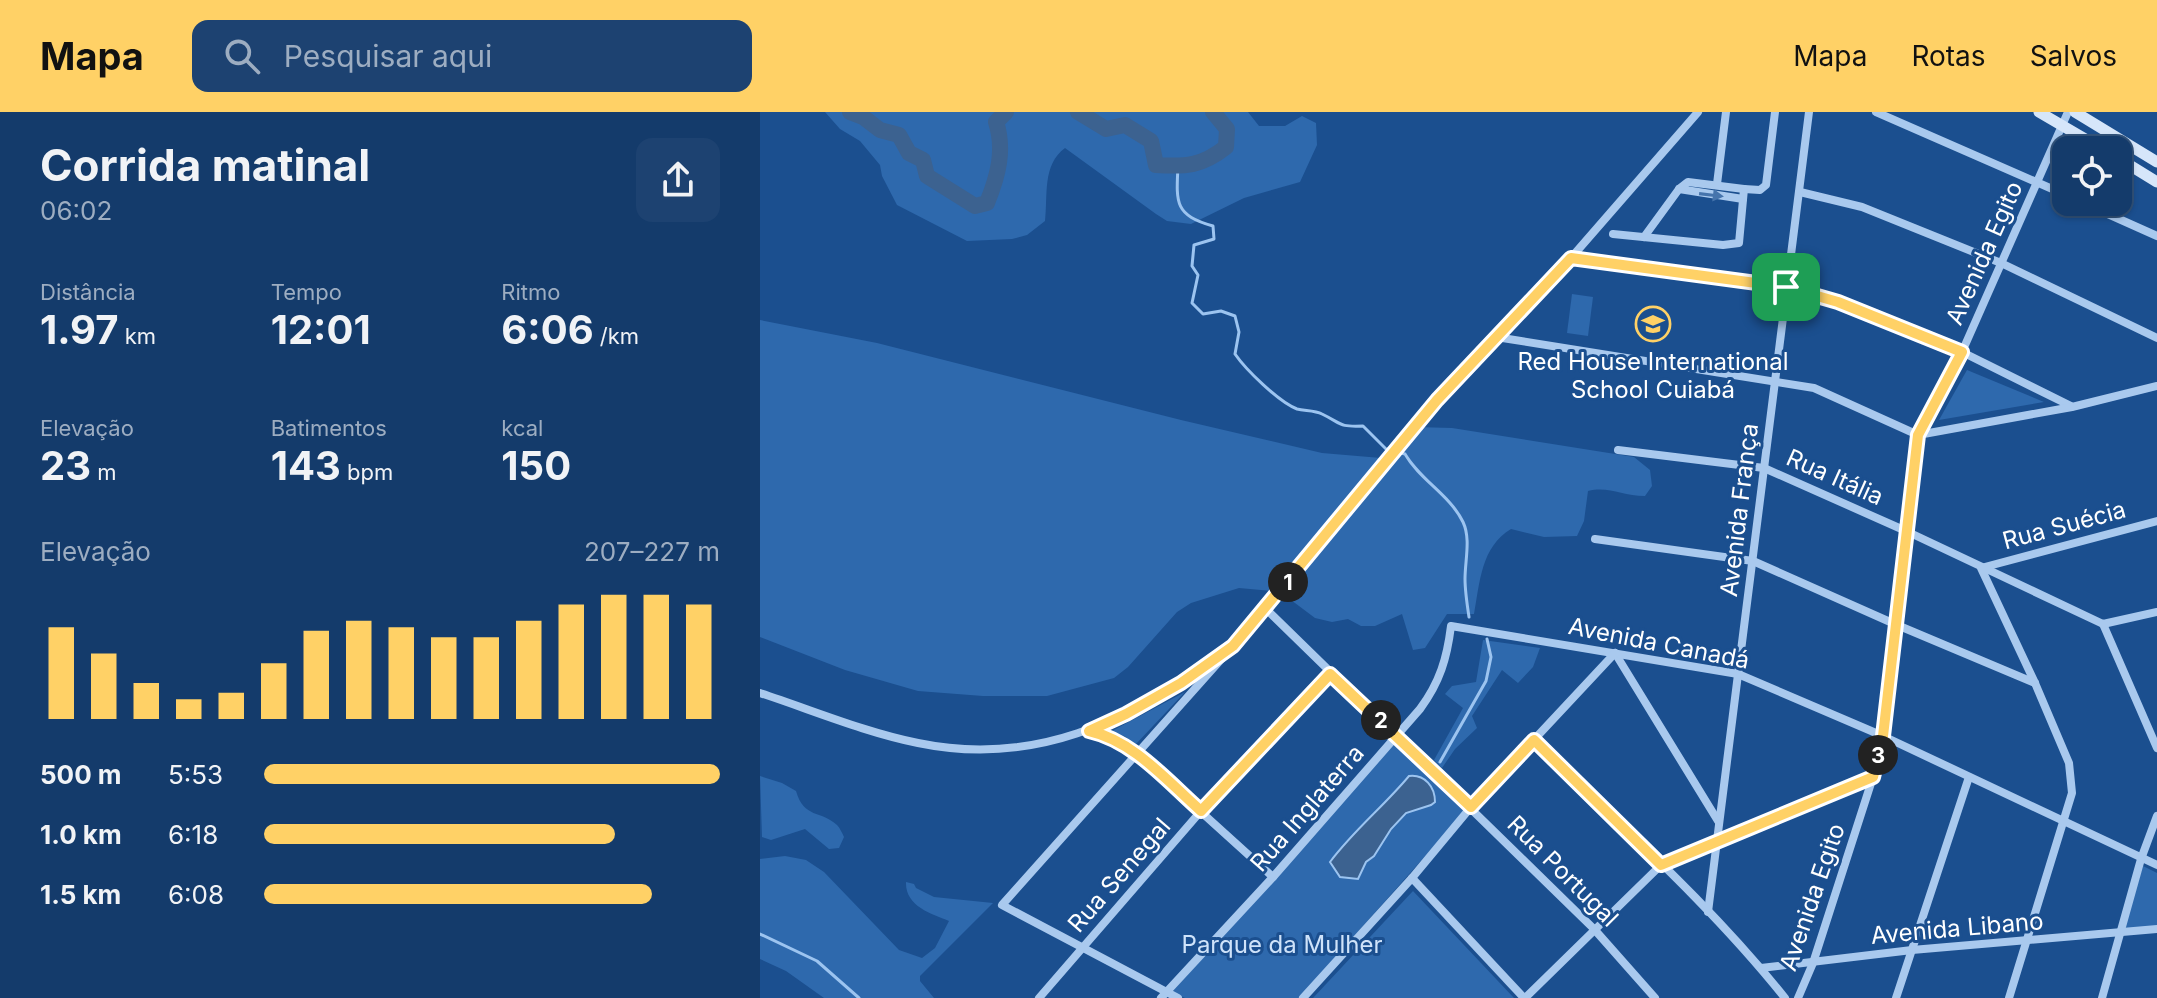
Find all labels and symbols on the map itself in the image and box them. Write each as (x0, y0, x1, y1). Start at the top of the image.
street label: Avenida Egito (1939, 177, 2029, 329)
one-way arrow (1699, 189, 1724, 202)
pin (1752, 253, 1820, 321)
school or university icon: Red House International School Cuiabá (1634, 305, 1672, 343)
place label: Red House International School Cuiabá (1517, 347, 1789, 404)
street label: Avenida França (1714, 422, 1764, 598)
street label: Rua Itália (1782, 443, 1888, 511)
street label: Rua Suécia (1999, 495, 2129, 555)
pin: 1 (1268, 562, 1308, 602)
street label: Avenida Canadá (1566, 611, 1752, 675)
pin: 2 (1361, 700, 1401, 740)
pin: 3 (1858, 735, 1898, 775)
street label: Rua Inglaterra (1244, 739, 1370, 877)
street label: Rua Portugal (1502, 810, 1624, 932)
street label: Rua Senegal (1062, 812, 1176, 938)
street label: Avenida Egito (1773, 820, 1851, 974)
street label: Avenida Libano (1869, 906, 2045, 950)
park label: Parque da Mulher (1182, 930, 1382, 959)

